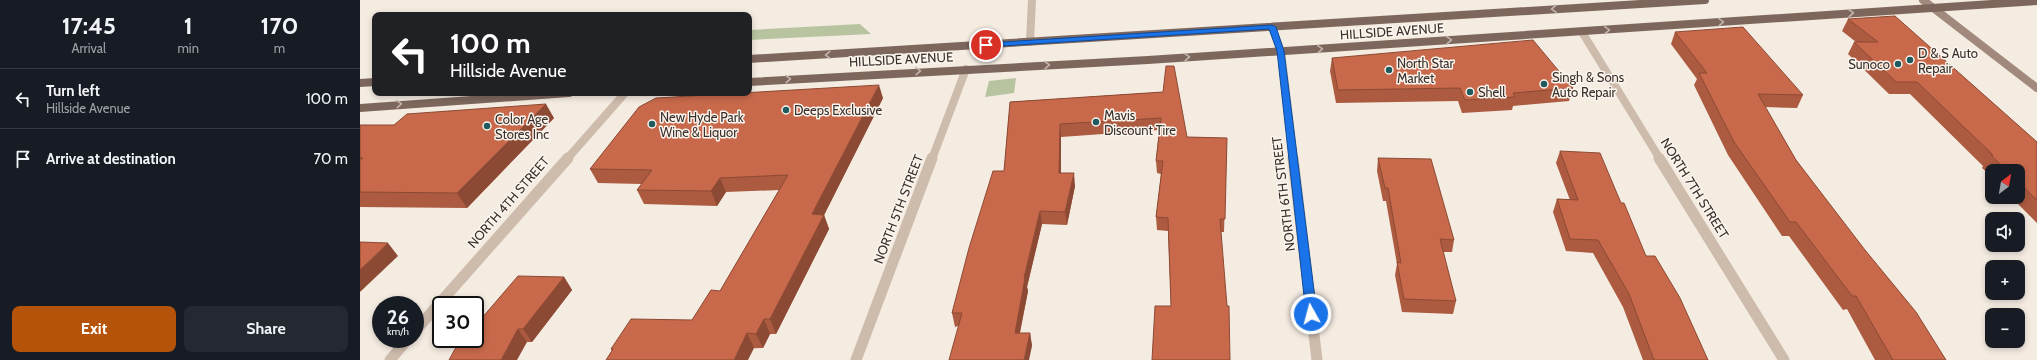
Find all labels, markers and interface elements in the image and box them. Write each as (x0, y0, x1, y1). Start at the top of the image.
one-way arrow (1551, 5, 1557, 14)
one-way arrow (1848, 9, 1854, 18)
text: 17:45 (62, 11, 116, 40)
text: 1 (184, 11, 193, 40)
text: 170 (261, 11, 298, 40)
one-way arrow (1718, 18, 1724, 27)
street label: HILLSIDE AVENUE (1339, 19, 1445, 43)
text: 100 m (450, 26, 531, 60)
one-way arrow (1604, 26, 1610, 34)
icon: left (384, 28, 436, 80)
pin (969, 28, 1003, 62)
icon: arrive (975, 34, 997, 56)
one-way arrow (1446, 36, 1452, 45)
text: Arrival (71, 40, 106, 56)
text: min (177, 40, 199, 56)
text: m (274, 40, 285, 56)
one-way arrow (1317, 44, 1323, 53)
place label: D & S Auto Repair (1918, 45, 1978, 76)
street label: HILLSIDE AVENUE (849, 48, 953, 70)
one-way arrow (825, 50, 831, 59)
one-way arrow (1184, 53, 1190, 62)
place label: North Star Market (1397, 55, 1455, 86)
marker: D & S Auto Repair (1905, 55, 1915, 65)
place label: Sunoco (1848, 56, 1890, 72)
marker: Sunoco (1893, 59, 1903, 69)
text: Hillside Avenue (450, 60, 566, 82)
one-way arrow (1044, 60, 1051, 69)
marker: North Star Market (1384, 65, 1394, 75)
one-way arrow (915, 67, 921, 76)
place label: Singh & Sons Auto Repair (1552, 69, 1625, 100)
one-way arrow (785, 75, 791, 84)
marker: Singh & Sons Auto Repair (1539, 79, 1549, 89)
text: Turn left (46, 82, 100, 100)
place label: Shell (1478, 84, 1505, 100)
marker: Shell (1465, 87, 1475, 97)
icon: left (12, 88, 34, 110)
text: 100 m (306, 90, 348, 108)
text: Hillside Avenue (46, 100, 130, 116)
one-way arrow (396, 100, 402, 109)
place label: Deeps Exclusive (794, 102, 883, 118)
marker: Deeps Exclusive (781, 105, 791, 115)
place label: Mavis Discount Tire (1104, 107, 1176, 138)
place label: New Hyde Park Wine & Liquor (660, 109, 744, 140)
place label: Color Age Stores Inc (495, 111, 549, 142)
marker: Mavis Discount Tire (1091, 117, 1101, 127)
marker: New Hyde Park Wine & Liquor (647, 119, 657, 129)
marker: Color Age Stores Inc (482, 121, 492, 131)
street label: NORTH 7TH STREET (1658, 135, 1732, 241)
street label: NORTH 6TH STREET (1268, 136, 1298, 252)
icon: arrive (12, 148, 34, 170)
text: Arrive at destination (46, 150, 176, 168)
text: 70 m (314, 150, 348, 168)
street label: NORTH 5TH STREET (870, 152, 926, 266)
street label: NORTH 4TH STREET (464, 153, 552, 251)
north arrow (1985, 164, 2025, 204)
map controls (1985, 164, 2025, 348)
button: sound (1985, 212, 2025, 252)
button: + (1985, 260, 2025, 300)
position arrow (1290, 293, 1332, 335)
speed limit sign: 30 (432, 296, 484, 348)
text: 26 (387, 305, 409, 329)
button: Exit (12, 306, 176, 352)
button: Share (184, 306, 348, 352)
button: − (1985, 308, 2025, 348)
text: km/h (387, 325, 409, 338)

